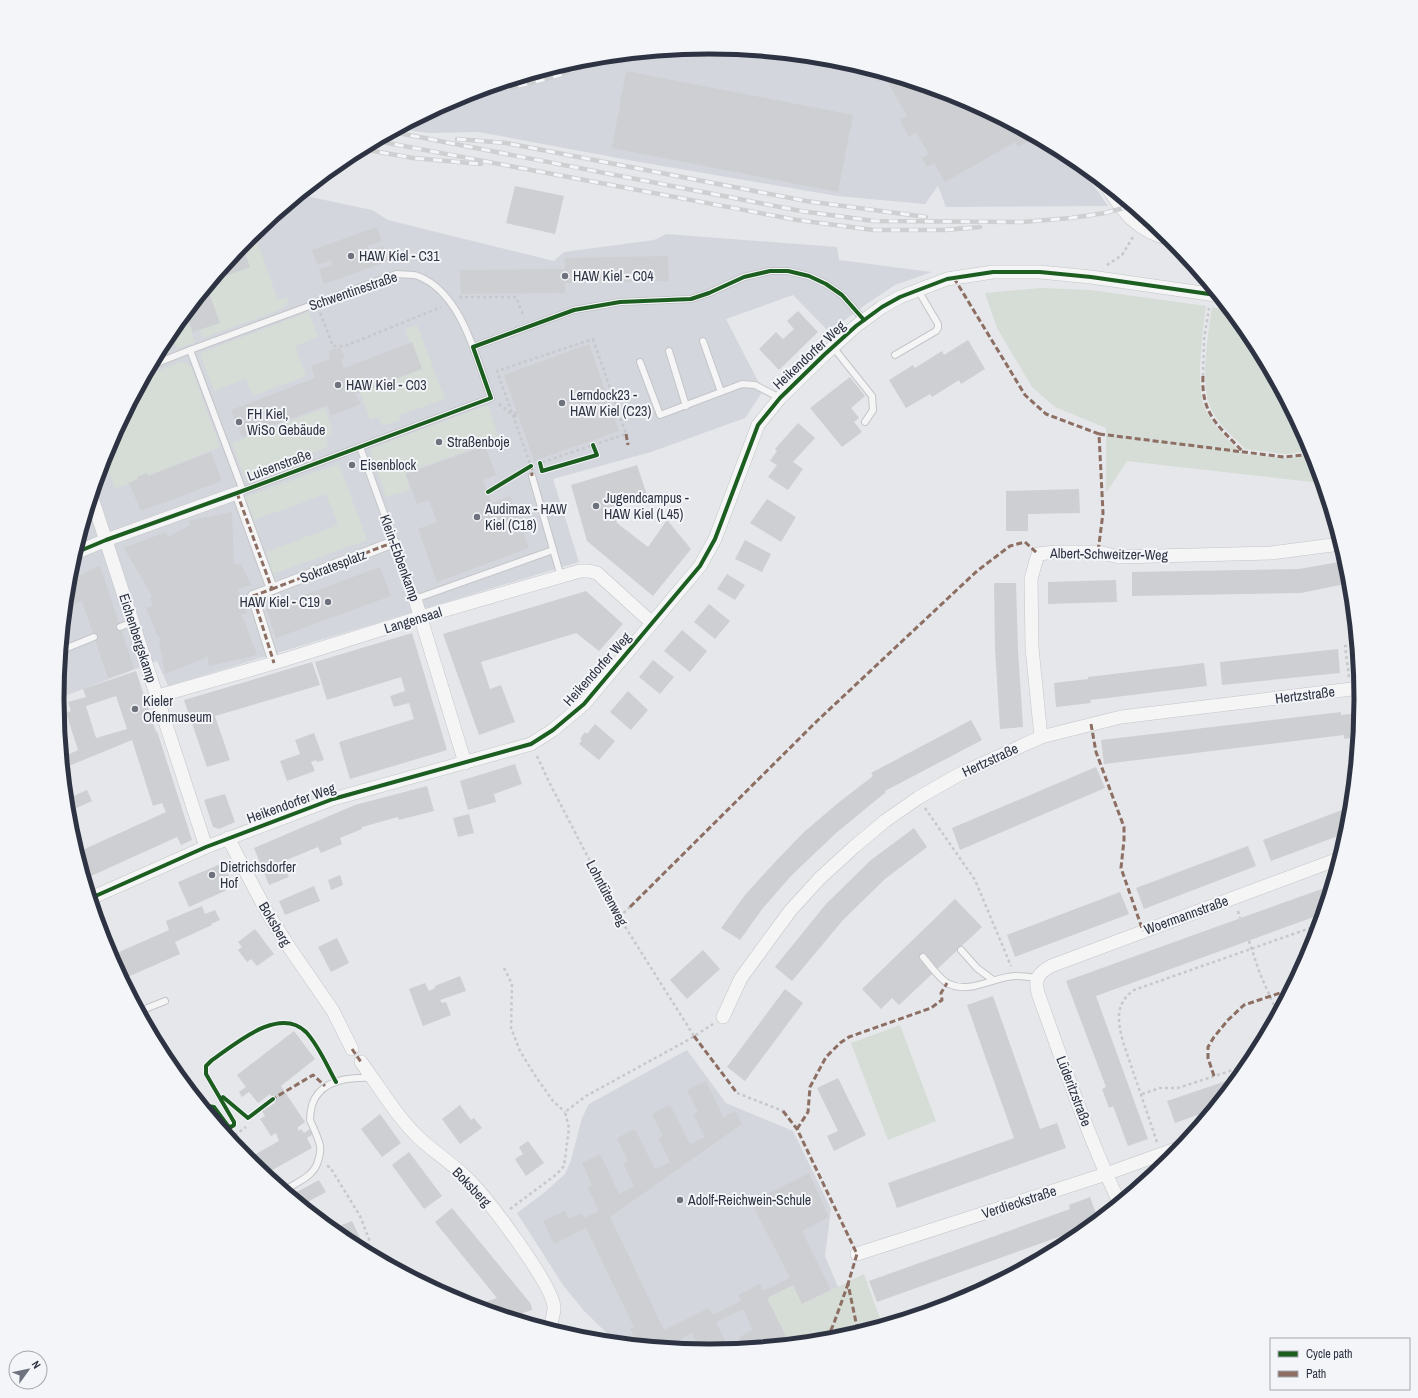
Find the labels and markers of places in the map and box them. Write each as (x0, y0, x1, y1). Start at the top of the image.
place label: HAW Kiel - C31 (359, 247, 440, 265)
marker: HAW Kiel - C31 (346, 251, 356, 261)
place label: HAW Kiel - C04 (573, 267, 654, 285)
marker: HAW Kiel - C04 (560, 271, 570, 281)
place label: HAW Kiel - C03 (346, 376, 427, 394)
marker: HAW Kiel - C03 (333, 380, 343, 390)
place label: Lerndock23 - HAW Kiel (C23) (570, 386, 651, 420)
marker: Lerndock23 - HAW Kiel (C23) (557, 398, 567, 408)
place label: FH Kiel, WiSo Gebäude (247, 405, 326, 439)
marker: FH Kiel, WiSo Gebäude (234, 417, 244, 427)
place label: Straßenboje (447, 433, 510, 451)
marker: Straßenboje (434, 437, 444, 447)
place label: Eisenblock (360, 456, 416, 474)
marker: Eisenblock (347, 460, 357, 470)
place label: Jugendcampus - HAW Kiel (L45) (604, 489, 689, 523)
place label: Audimax - HAW Kiel (C18) (484, 500, 567, 534)
marker: Jugendcampus - HAW Kiel (L45) (591, 501, 601, 511)
marker: Audimax - HAW Kiel (C18) (472, 512, 482, 522)
place label: HAW Kiel - C19 (239, 593, 320, 611)
marker: HAW Kiel - C19 (323, 597, 333, 607)
place label: Kieler Ofenmuseum (143, 692, 212, 726)
marker: Kieler Ofenmuseum (130, 704, 140, 714)
place label: Dietrichsdorfer Hof (220, 858, 296, 892)
marker: Dietrichsdorfer Hof (207, 870, 217, 880)
place label: Adolf-Reichwein-Schule (687, 1191, 811, 1209)
marker: Adolf-Reichwein-Schule (675, 1195, 685, 1205)

